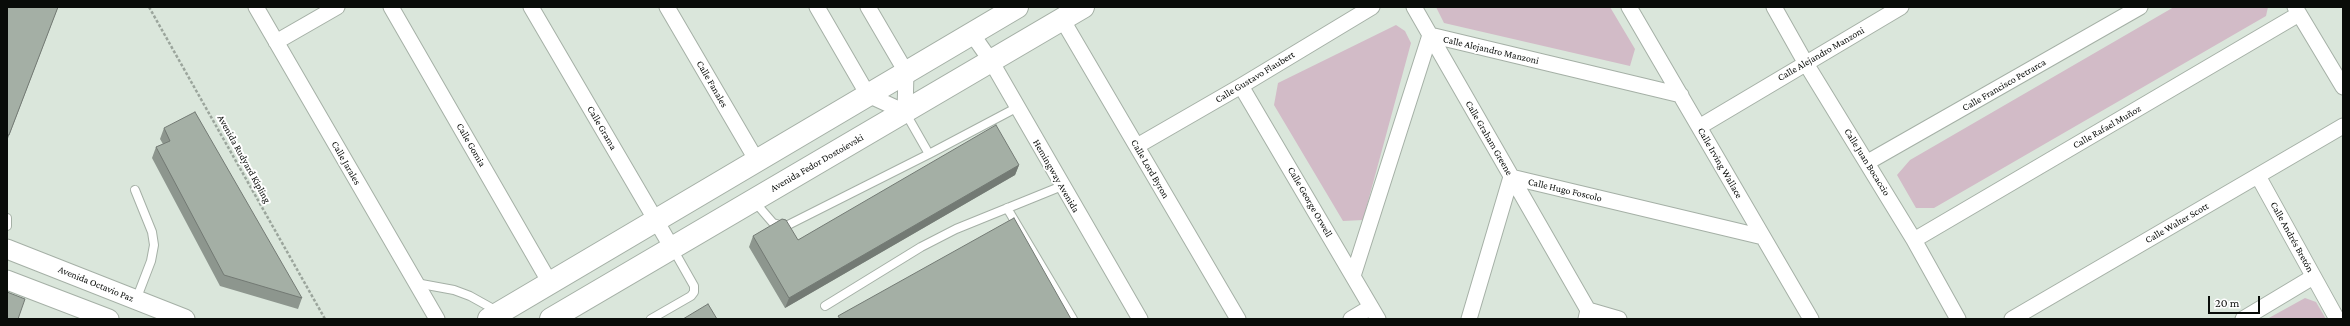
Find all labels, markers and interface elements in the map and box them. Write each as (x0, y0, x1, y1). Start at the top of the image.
street label: Calle Alejandro Manzoni (1776, 24, 1866, 84)
street label: Calle Alejandro Manzoni (1442, 33, 1540, 67)
street label: Calle Gustavo Flaubert (1213, 49, 1297, 105)
street label: Calle Francisco Petrarca (1960, 56, 2048, 114)
street label: Calle Fanales (694, 58, 730, 110)
street label: Calle Graham Greene (1463, 98, 1515, 178)
street label: Calle Rafael Muñoz (2071, 103, 2143, 151)
street label: Calle Grama (585, 104, 619, 152)
street label: Avenida Rudyard Kipling (215, 113, 273, 205)
street label: Calle Gomia (454, 121, 488, 169)
street label: Calle Irving Wallace (1695, 126, 1745, 200)
street label: Calle Juan Bocaccio (1841, 126, 1893, 198)
street label: Avenida Fedor Dostoievski (768, 131, 866, 195)
street label: Hemingway Avenida (1030, 137, 1082, 215)
street label: Calle Lord Byron (1128, 137, 1172, 201)
street label: Calle Jarales (329, 139, 363, 187)
street label: Calle George Orwell (1285, 165, 1335, 239)
street label: Calle Hugo Foscolo (1527, 176, 1603, 204)
street label: Calle Walter Scott (2143, 200, 2211, 246)
street label: Calle Andrés Bretón (2268, 200, 2316, 274)
street label: Avenida Octavio Paz (56, 263, 136, 305)
scale bar (2210, 288, 2262, 314)
text: 20 m (2215, 296, 2239, 310)

